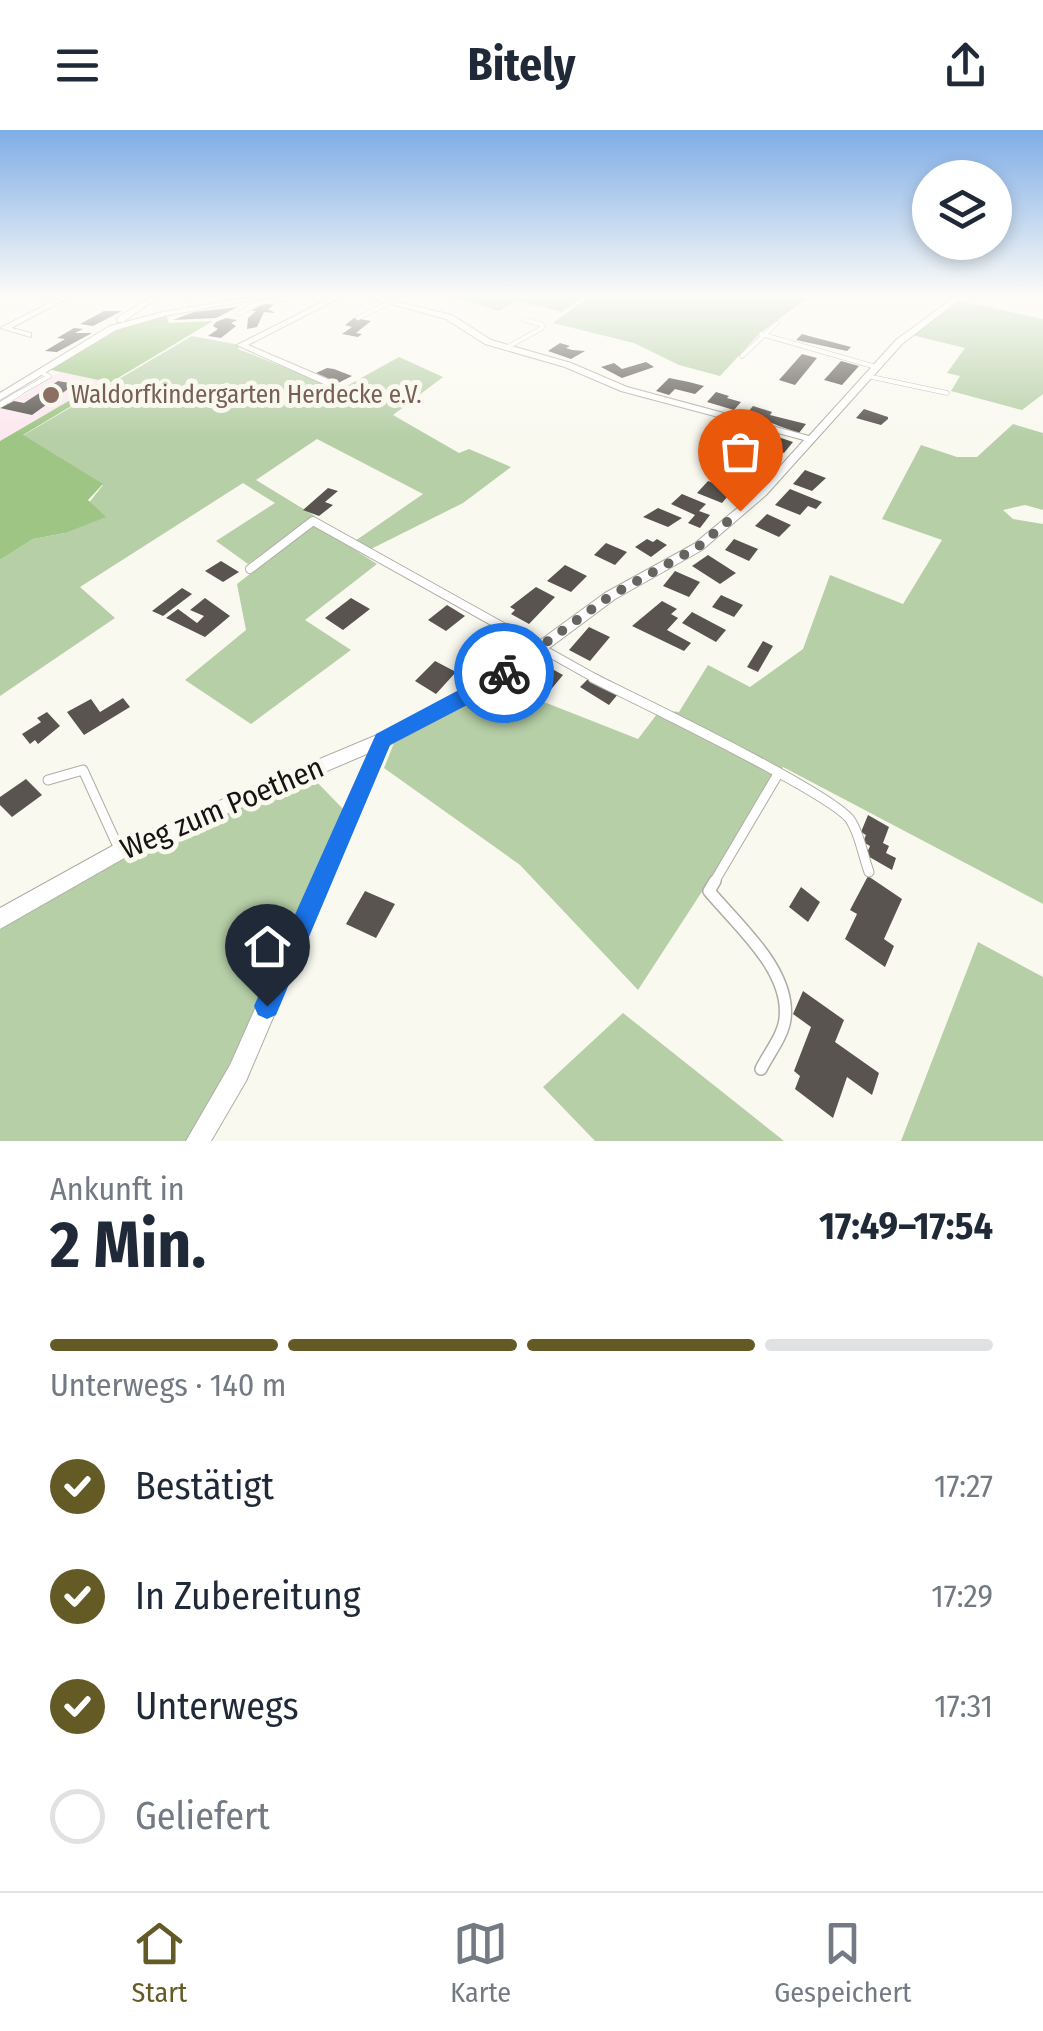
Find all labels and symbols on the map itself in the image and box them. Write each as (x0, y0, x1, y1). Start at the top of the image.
place label: Waldorfkindergarten Herdecke e.V. (71, 380, 422, 410)
marker: Waldorfkindergarten Herdecke e.V. (40, 384, 62, 406)
pin (698, 409, 783, 512)
courier (454, 623, 554, 723)
street label: Weg zum Poethen (115, 749, 329, 867)
pin (225, 904, 310, 1007)

